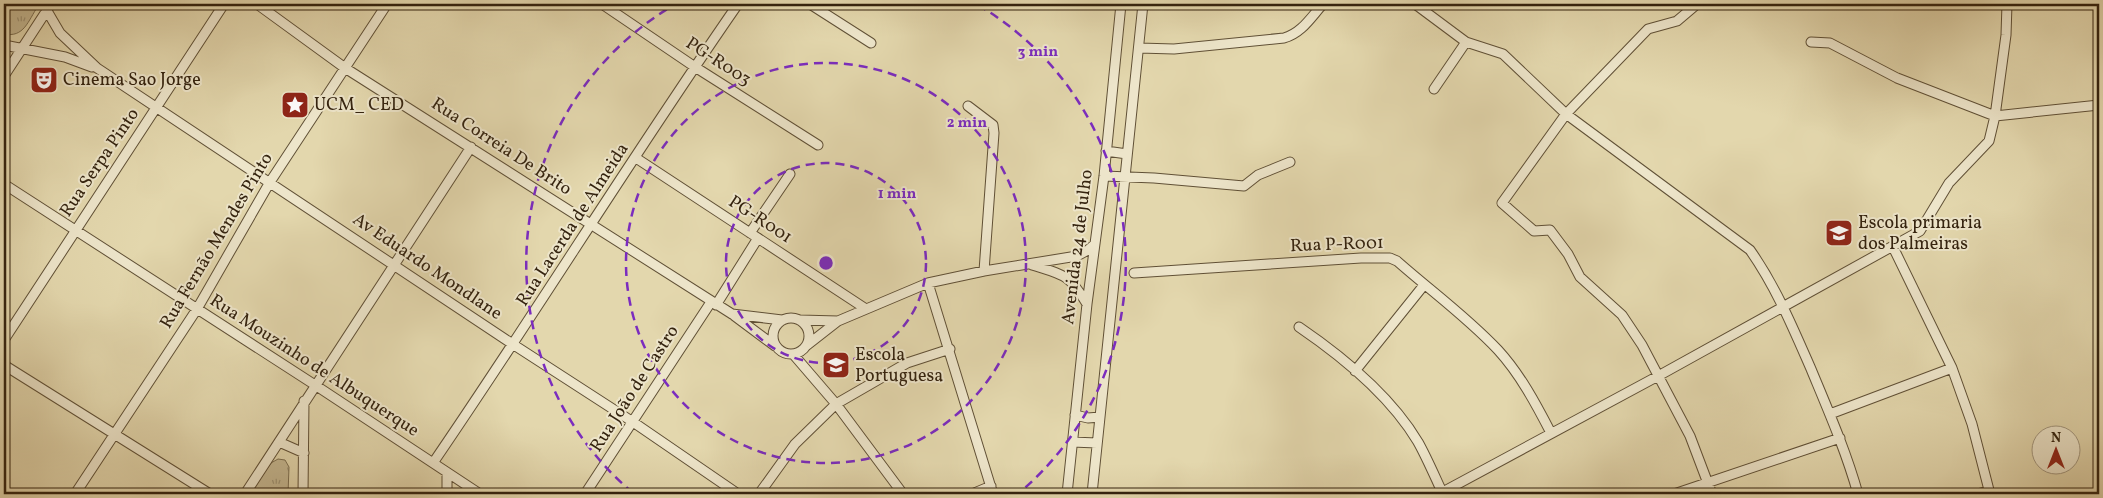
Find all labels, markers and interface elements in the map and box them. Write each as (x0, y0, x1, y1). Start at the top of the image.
street label: PG-R003 (680, 31, 756, 93)
text: 3 min (1018, 42, 1058, 63)
theatre icon: Cinema Sao Jorge (29, 65, 59, 95)
place label: Cinema Sao Jorge (63, 68, 201, 93)
place icon: UCM_ CED (280, 90, 310, 120)
street label: Rua Correia De Brito (426, 92, 576, 202)
place label: UCM_ CED (314, 93, 404, 118)
street label: Rua Serpa Pinto (54, 104, 146, 222)
text: 2 min (947, 113, 987, 134)
street label: Rua Lacerda de Almeida (511, 138, 635, 312)
street label: Rua Fernão Mendes Pinto (154, 148, 280, 334)
street label: Avenida 24 de Julho (1056, 168, 1100, 326)
text: 1 min (878, 184, 916, 205)
street label: PG-R001 (723, 190, 797, 250)
street label: Av Eduardo Mondlane (347, 208, 507, 326)
place label: Escola primaria dos Palmeiras (1858, 211, 1982, 257)
school or university icon: Escola primaria dos Palmeiras (1824, 218, 1854, 248)
street label: Rua P-R001 (1290, 231, 1384, 259)
centre of rings (817, 254, 835, 272)
street label: Rua Mouzinho de Albuquerque (204, 289, 424, 443)
street label: Rua João de Castro (585, 321, 685, 457)
place label: Escola Portuguesa (855, 343, 943, 389)
school or university icon: Escola Portuguesa (821, 350, 851, 380)
north arrow (2030, 426, 2080, 476)
text: N (2051, 429, 2061, 448)

